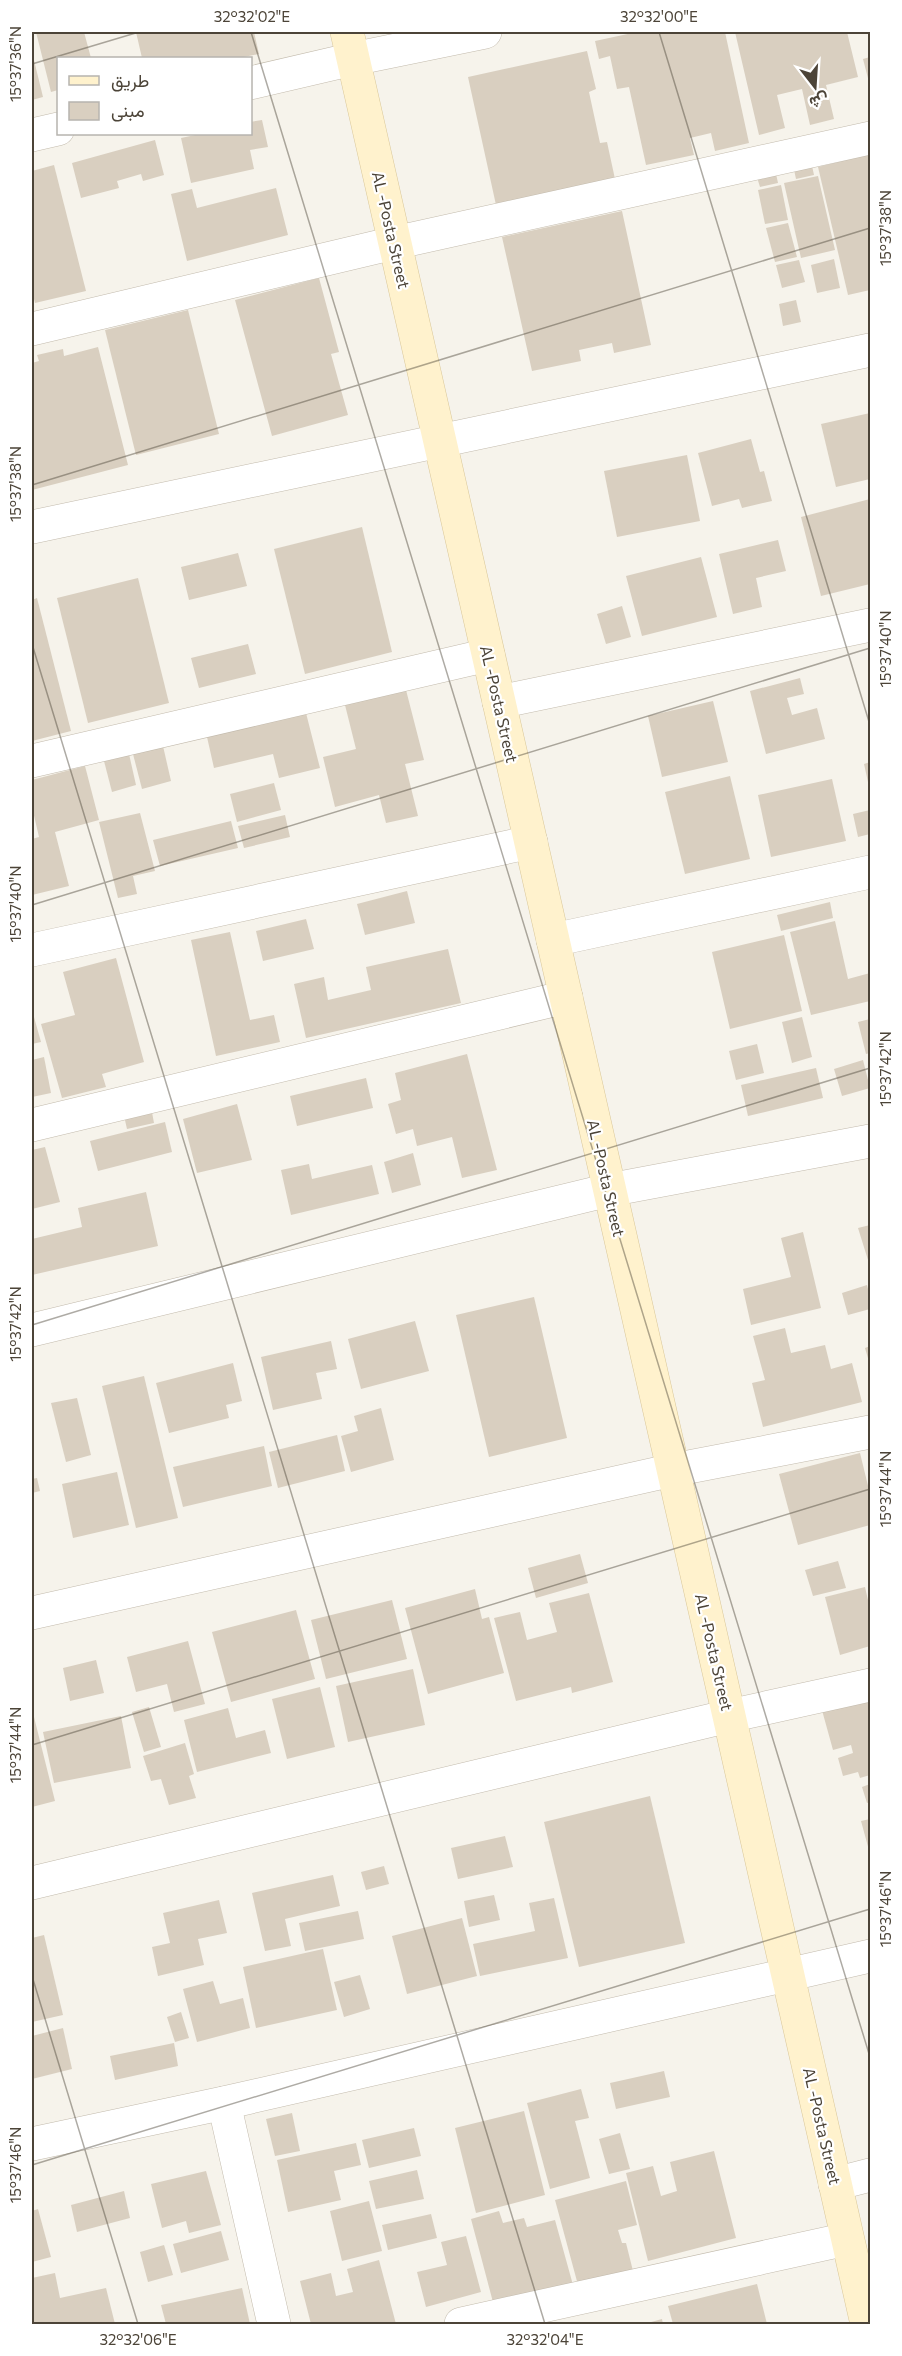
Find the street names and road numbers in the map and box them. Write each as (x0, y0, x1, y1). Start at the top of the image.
street label: AL -Posta Street (369, 169, 414, 291)
street label: AL -Posta Street (477, 643, 522, 765)
street label: AL -Posta Street (584, 1117, 629, 1239)
street label: AL -Posta Street (692, 1591, 737, 1713)
street label: AL -Posta Street (800, 2065, 845, 2187)

